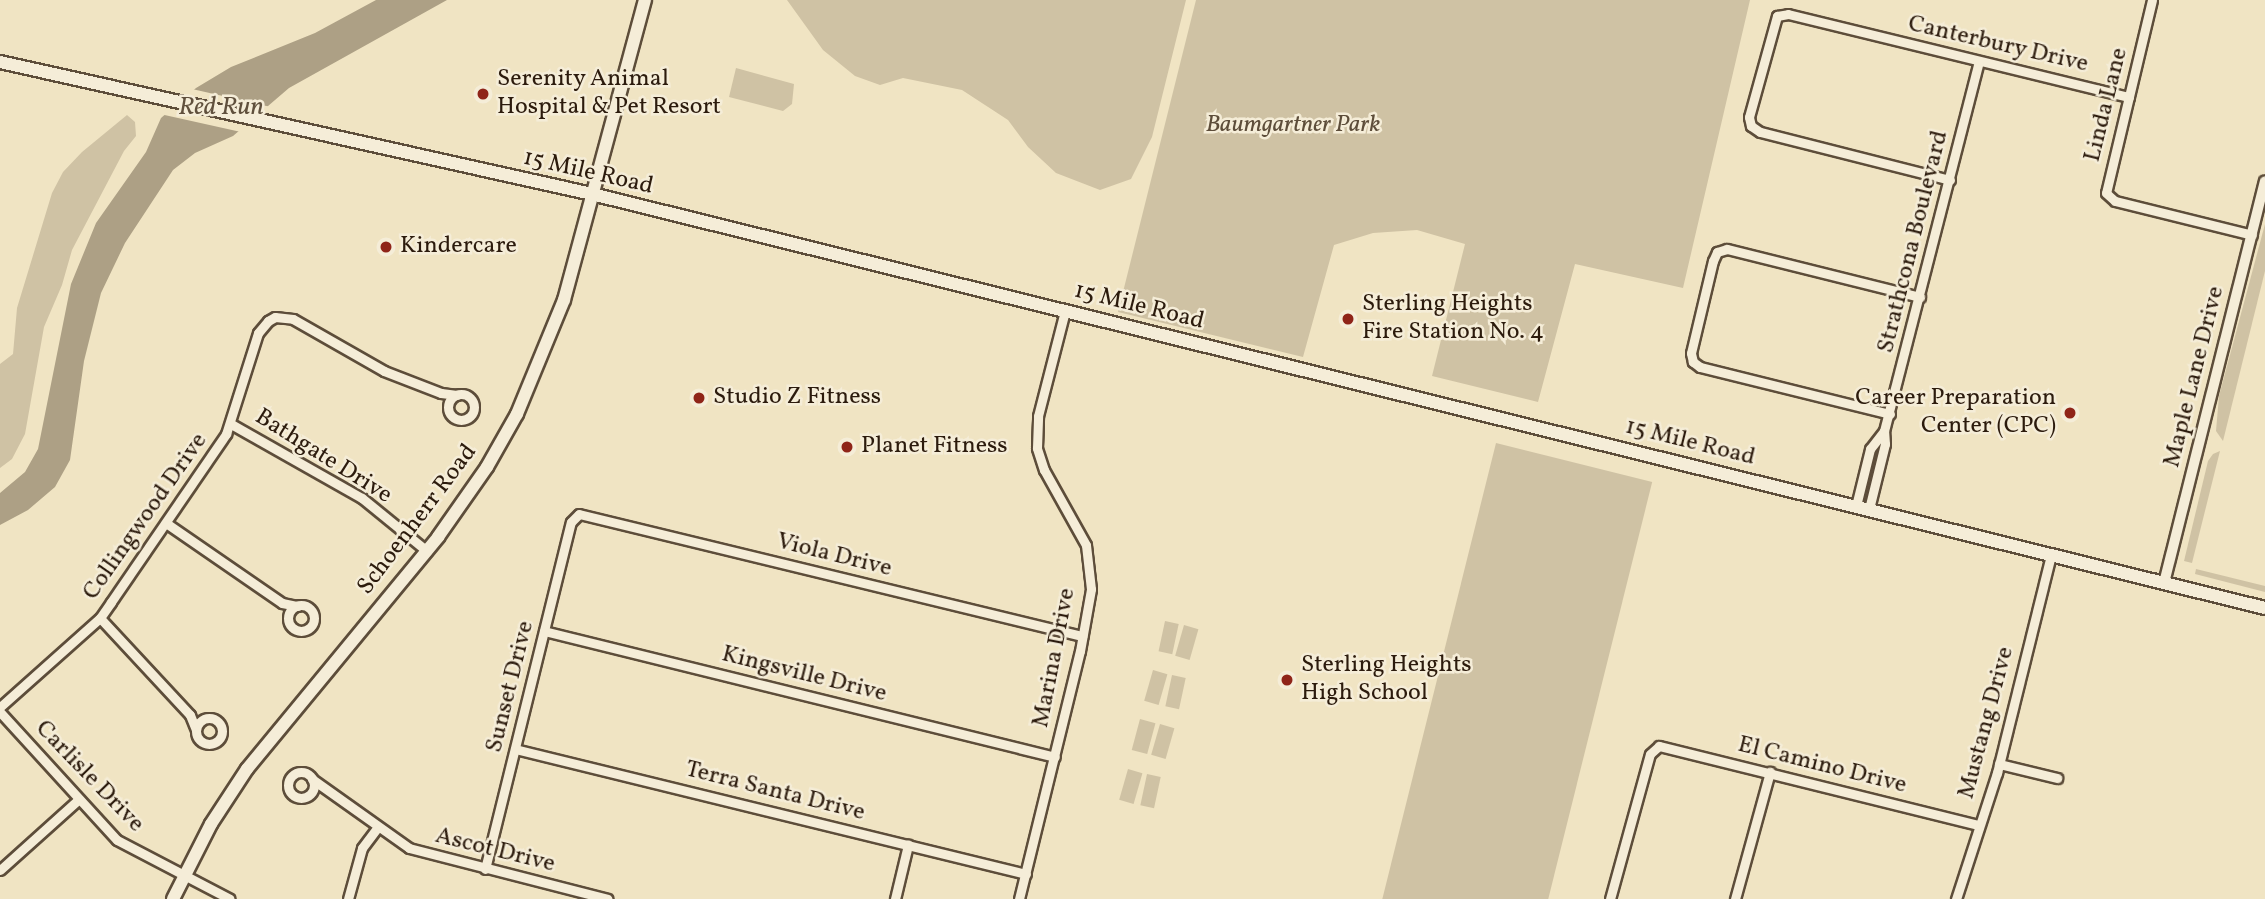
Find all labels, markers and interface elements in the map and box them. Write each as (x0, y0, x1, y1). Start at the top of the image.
street label: Canterbury Drive (1905, 10, 2091, 80)
street label: Linda Lane (2079, 45, 2135, 165)
place label: Serenity Animal Hospital & Pet Resort (497, 66, 721, 122)
marker: Serenity Animal Hospital & Pet Resort (475, 86, 491, 102)
water label: Red Run (178, 92, 264, 124)
park label: Baumgartner Park (1206, 112, 1380, 140)
street label: Strathcona Boulevard (1872, 128, 1956, 356)
street label: 15 Mile Road (520, 144, 656, 202)
place label: Kindercare (400, 233, 517, 261)
marker: Kindercare (378, 239, 394, 255)
street label: 15 Mile Road (1071, 277, 1207, 337)
street label: Maple Lane Drive (2159, 283, 2231, 471)
place label: Sterling Heights Fire Station No. 4 (1362, 291, 1544, 347)
marker: Sterling Heights Fire Station No. 4 (1340, 311, 1356, 327)
place label: Studio Z Fitness (713, 384, 881, 412)
place label: Career Preparation Center (CPC) (1855, 385, 2056, 441)
marker: Studio Z Fitness (691, 390, 707, 406)
street label: Bathgate Drive (249, 403, 397, 511)
marker: Career Preparation Center (CPC) (2062, 405, 2078, 421)
street label: 15 Mile Road (1622, 413, 1758, 473)
street label: Collingwood Drive (78, 428, 214, 606)
place label: Planet Fitness (861, 433, 1008, 461)
street label: Schoenherr Road (352, 439, 484, 601)
marker: Planet Fitness (839, 439, 855, 455)
street label: Viola Drive (773, 528, 895, 584)
street label: Marina Drive (1027, 586, 1083, 730)
street label: Sunset Drive (481, 618, 541, 756)
street label: Kingsville Drive (719, 641, 889, 709)
street label: Mustang Drive (1953, 644, 2021, 802)
place label: Sterling Heights High School (1301, 652, 1472, 708)
marker: Sterling Heights High School (1279, 672, 1295, 688)
street label: Carlisle Drive (29, 715, 149, 839)
street label: El Camino Drive (1735, 731, 1909, 801)
street label: Terra Santa Drive (682, 756, 868, 828)
street label: Ascot Drive (432, 822, 558, 880)

